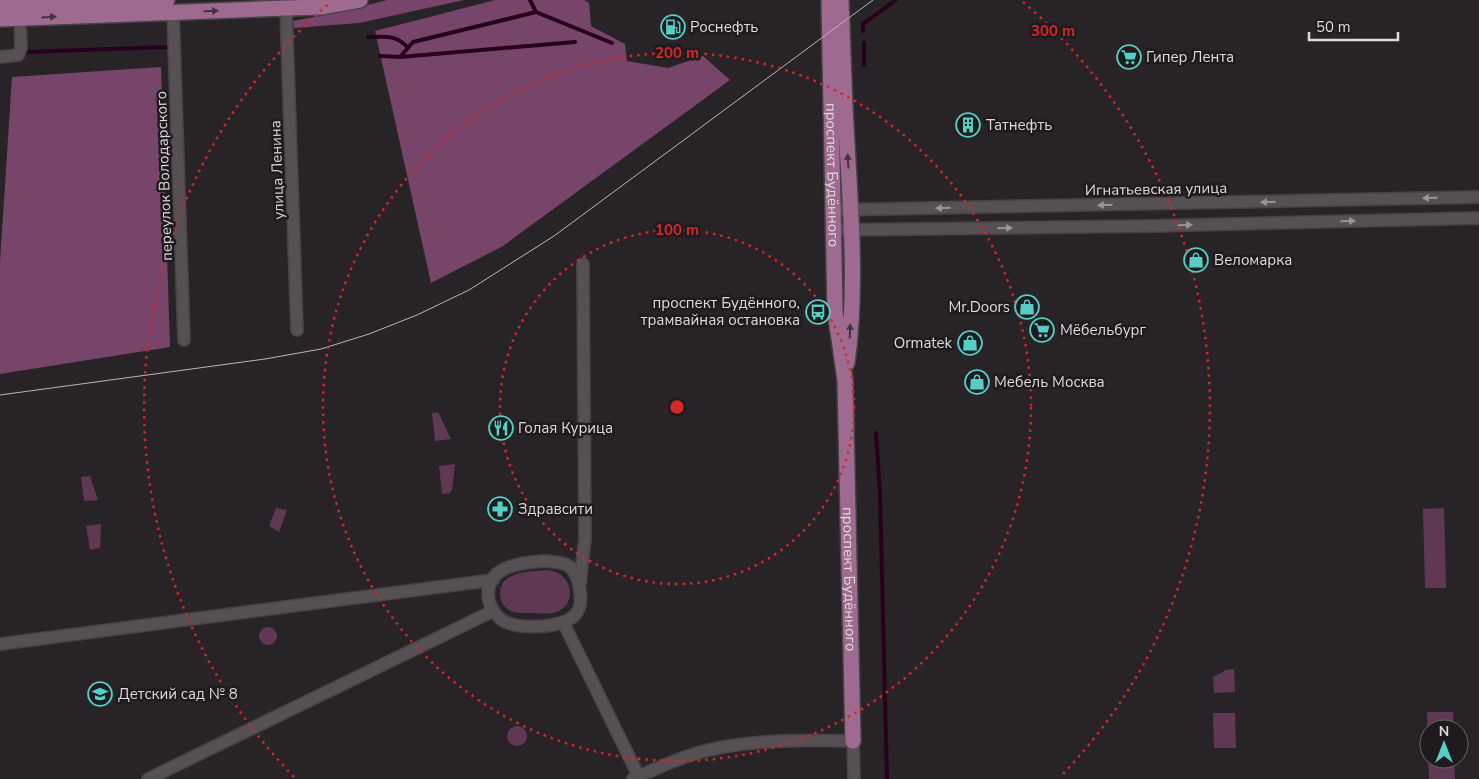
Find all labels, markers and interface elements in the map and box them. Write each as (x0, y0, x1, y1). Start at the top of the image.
one-way arrow (203, 6, 219, 14)
scale bar (1309, 10, 1398, 42)
one-way arrow (41, 13, 57, 21)
fuel station icon: Роснефть (660, 14, 686, 40)
place label: Роснефть (690, 17, 758, 37)
text: 50 m (1316, 17, 1351, 37)
text: 300 m (1031, 21, 1075, 41)
text: 200 m (655, 43, 699, 63)
supermarket icon: Гипер Лента (1116, 44, 1142, 70)
place label: Гипер Лента (1146, 47, 1234, 67)
street label: переулок Володарского (151, 91, 177, 261)
street label: проспект Будённого (821, 103, 844, 247)
building icon: Татнефть (955, 112, 981, 138)
place label: Татнефть (986, 115, 1052, 135)
street label: улица Ленина (265, 120, 289, 220)
one-way arrow (843, 152, 851, 168)
street label: Игнатьевская улица (1085, 178, 1227, 200)
one-way arrow (1422, 194, 1438, 202)
one-way arrow (1260, 198, 1276, 206)
one-way arrow (1097, 201, 1113, 209)
one-way arrow (935, 204, 951, 212)
one-way arrow (1340, 217, 1356, 225)
text: 100 m (655, 220, 699, 240)
one-way arrow (1178, 221, 1194, 229)
one-way arrow (998, 224, 1014, 232)
shop icon: Веломарка (1183, 247, 1209, 273)
place label: Веломарка (1214, 250, 1292, 270)
place label: проспект Будённого, трамвайная остановка (641, 293, 800, 330)
shop icon: Mr.Doors (1014, 294, 1040, 320)
place label: Mr.Doors (948, 297, 1010, 317)
bus stop icon: проспект Будённого, трамвайная остановка (805, 299, 831, 325)
supermarket icon: Мёбельбург (1029, 317, 1055, 343)
place label: Мёбельбург (1060, 320, 1146, 340)
one-way arrow (846, 323, 854, 339)
shop icon: Ormatek (957, 330, 983, 356)
place label: Ormatek (894, 333, 952, 353)
shop icon: Мебель Москва (964, 369, 990, 395)
place label: Мебель Москва (994, 372, 1105, 392)
centre of rings (668, 398, 686, 416)
restaurant icon: Голая Курица (488, 415, 514, 441)
place label: Голая Курица (518, 418, 613, 438)
pharmacy icon: Здравсити (487, 496, 513, 522)
place label: Здравсити (518, 499, 593, 519)
street label: проспект Будённого (838, 507, 861, 652)
school or university icon: Детский сад № 8 (87, 681, 113, 707)
place label: Детский сад № 8 (118, 684, 238, 704)
north arrow (1419, 719, 1469, 769)
text: N (1439, 722, 1449, 741)

